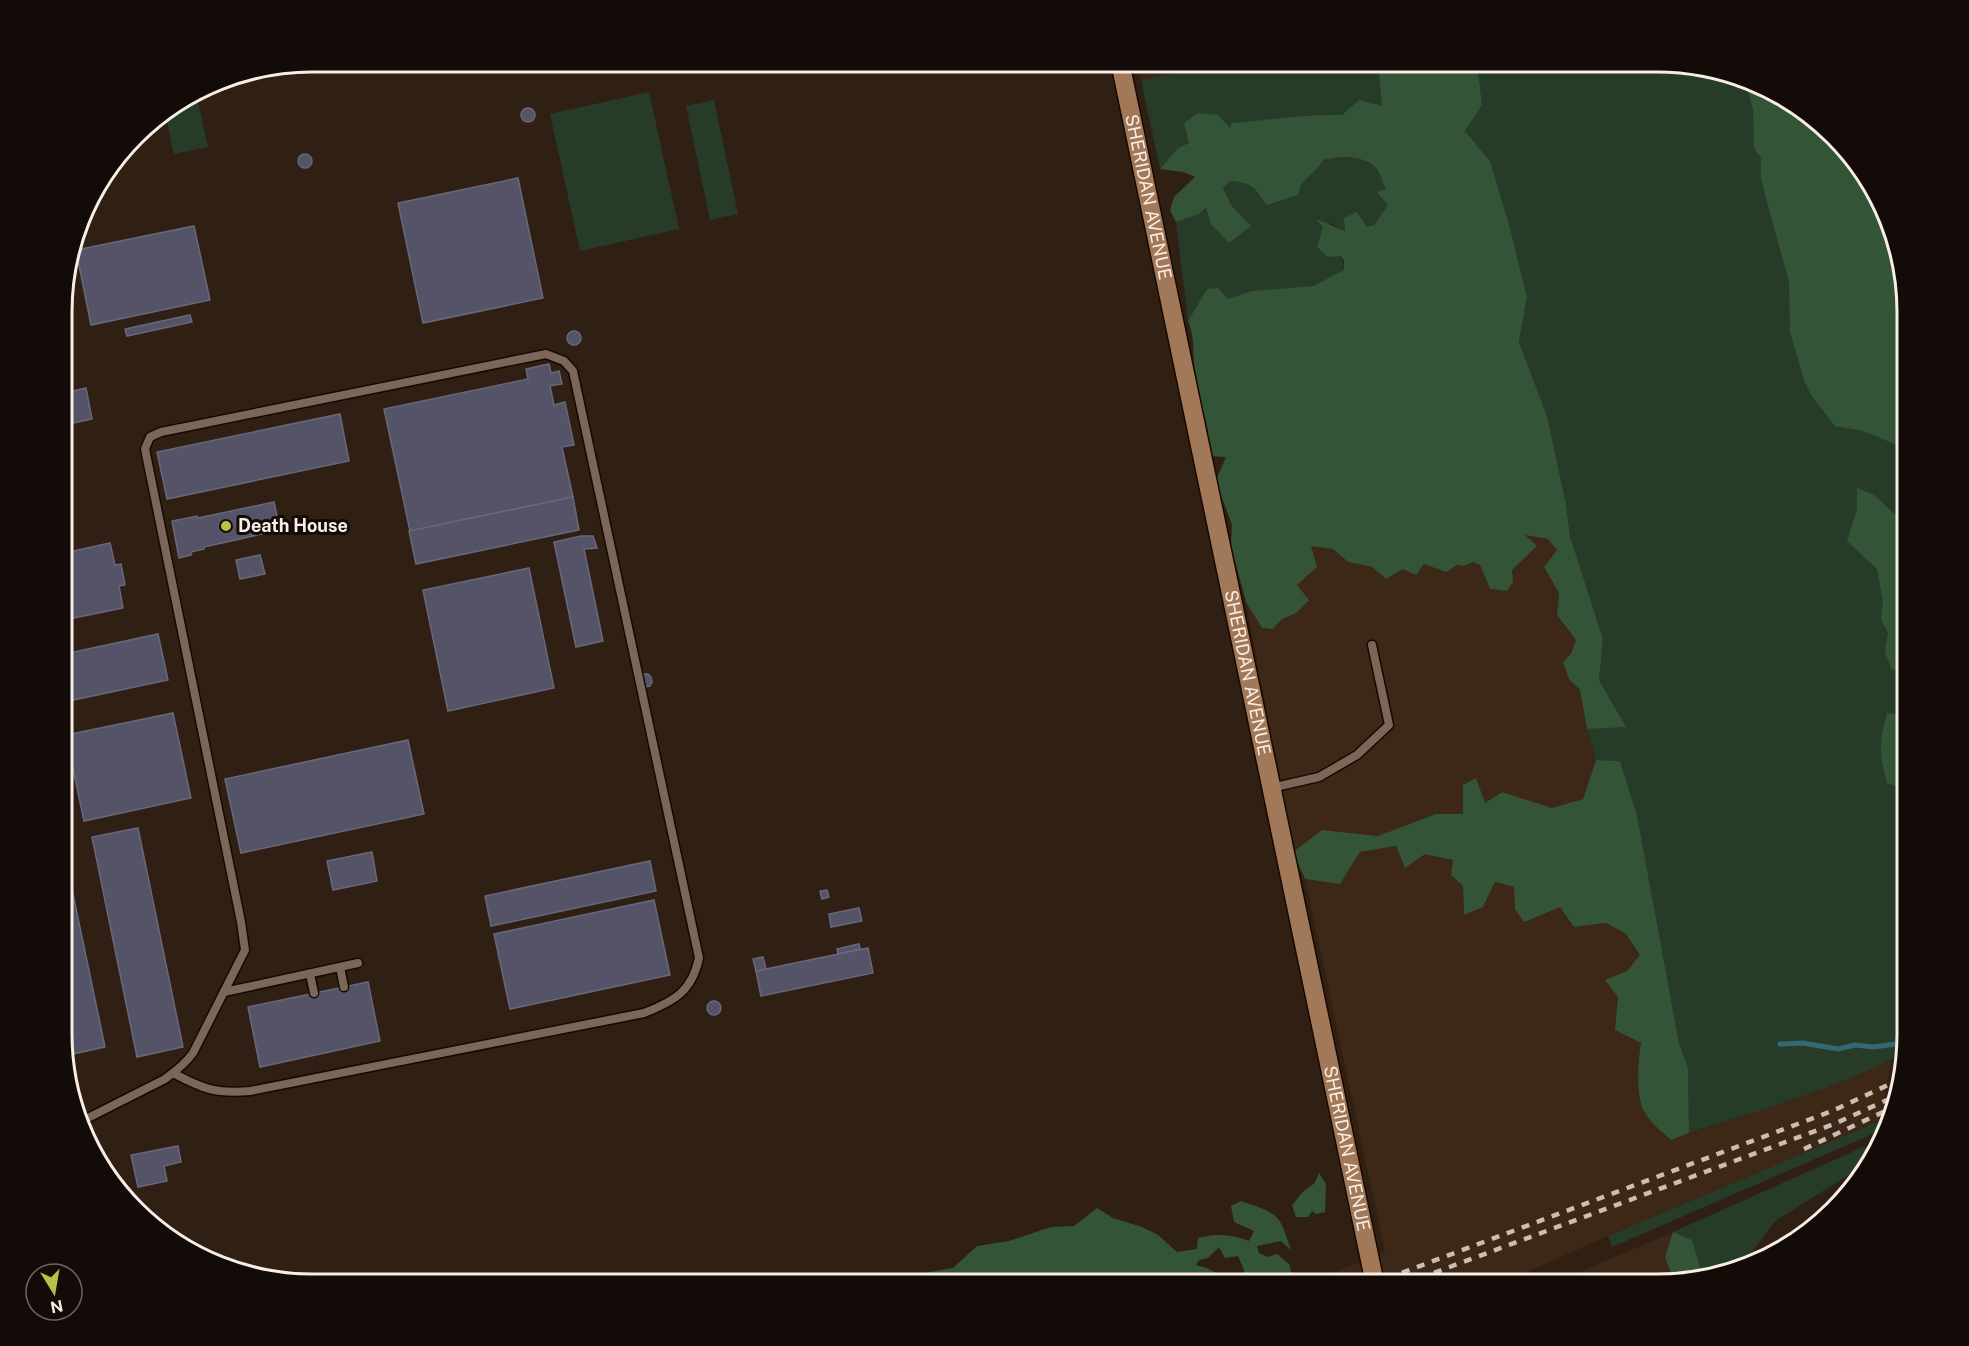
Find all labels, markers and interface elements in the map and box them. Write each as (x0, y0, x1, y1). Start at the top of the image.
street label: SHERIDAN AVENUE (1121, 112, 1176, 282)
place label: Death House (238, 515, 348, 536)
marker: Death House (219, 519, 233, 533)
street label: SHERIDAN AVENUE (1220, 588, 1275, 757)
street label: SHERIDAN AVENUE (1320, 1064, 1375, 1233)
north arrow (24, 1262, 84, 1322)
text: N (49, 1296, 65, 1317)

